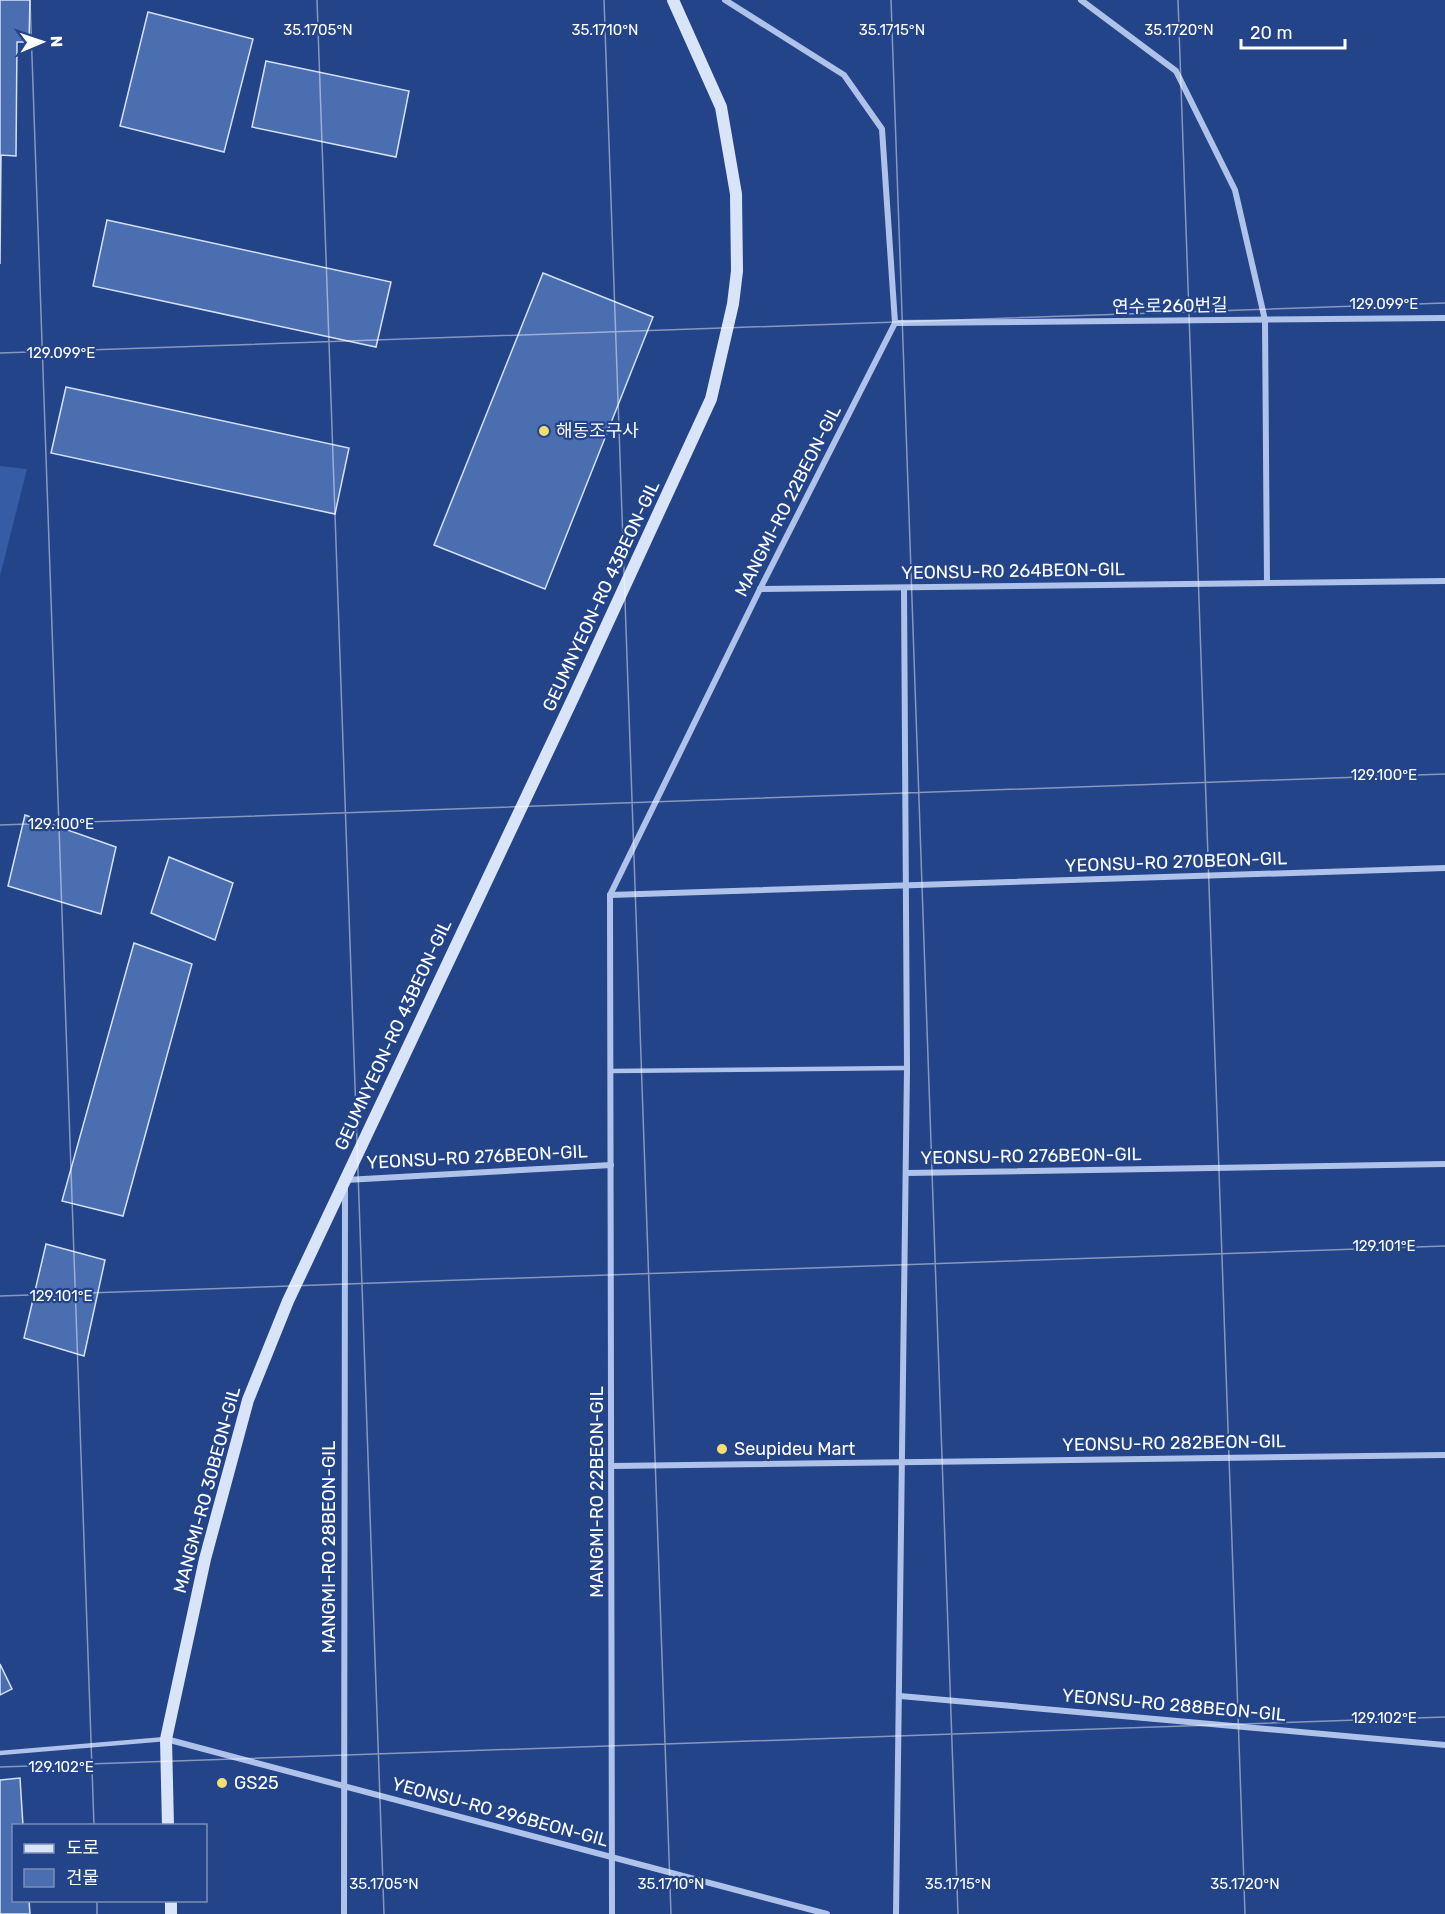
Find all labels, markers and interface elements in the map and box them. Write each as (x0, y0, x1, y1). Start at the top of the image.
north arrow (12, 12, 72, 72)
scale bar (1241, 12, 1344, 50)
text: 35.1705°N (283, 21, 353, 39)
text: 35.1710°N (572, 21, 638, 39)
text: 35.1715°N (859, 21, 925, 39)
text: 35.1720°N (1144, 21, 1214, 39)
text: 20 m (1250, 22, 1292, 44)
text: N (47, 35, 66, 48)
street label: 연수로260번길 (1112, 294, 1228, 318)
text: 129.099°E (1350, 295, 1418, 313)
text: 129.099°E (27, 344, 95, 362)
street label: MANGMI-RO 22BEON-GIL (730, 402, 846, 600)
place label: 해동조구사 (556, 420, 639, 442)
marker: 해동조구사 (537, 424, 551, 438)
street label: GEUMNYEON-RO 43BEON-GIL (538, 477, 664, 715)
street label: YEONSU-RO 264BEON-GIL (901, 558, 1125, 584)
text: 129.100°E (1351, 766, 1417, 784)
text: 129.100°E (28, 815, 94, 833)
street label: YEONSU-RO 270BEON-GIL (1064, 847, 1288, 877)
street label: GEUMNYEON-RO 43BEON-GIL (330, 916, 456, 1154)
street label: YEONSU-RO 276BEON-GIL (366, 1140, 588, 1174)
street label: YEONSU-RO 276BEON-GIL (920, 1143, 1142, 1169)
text: 129.101°E (1352, 1237, 1416, 1255)
text: 129.101°E (29, 1287, 93, 1305)
street label: MANGMI-RO 30BEON-GIL (169, 1384, 245, 1596)
street label: MANGMI-RO 22BEON-GIL (586, 1386, 608, 1598)
street label: YEONSU-RO 282BEON-GIL (1062, 1430, 1286, 1456)
place label: Seupideu Mart (734, 1438, 855, 1460)
street label: MANGMI-RO 28BEON-GIL (318, 1441, 340, 1653)
marker: Seupideu Mart (715, 1442, 729, 1456)
street label: YEONSU-RO 288BEON-GIL (1061, 1684, 1287, 1726)
text: 129.102°E (1351, 1709, 1417, 1727)
text: 129.102°E (28, 1758, 94, 1776)
place label: GS25 (234, 1772, 279, 1794)
street label: YEONSU-RO 296BEON-GIL (389, 1773, 611, 1851)
marker: GS25 (215, 1776, 229, 1790)
legend (12, 1824, 207, 1902)
text: 도로 (66, 1837, 99, 1859)
text: 건물 (66, 1867, 99, 1889)
text: 35.1705°N (349, 1875, 419, 1893)
text: 35.1710°N (638, 1875, 704, 1893)
text: 35.1715°N (925, 1875, 991, 1893)
text: 35.1720°N (1210, 1875, 1280, 1893)

